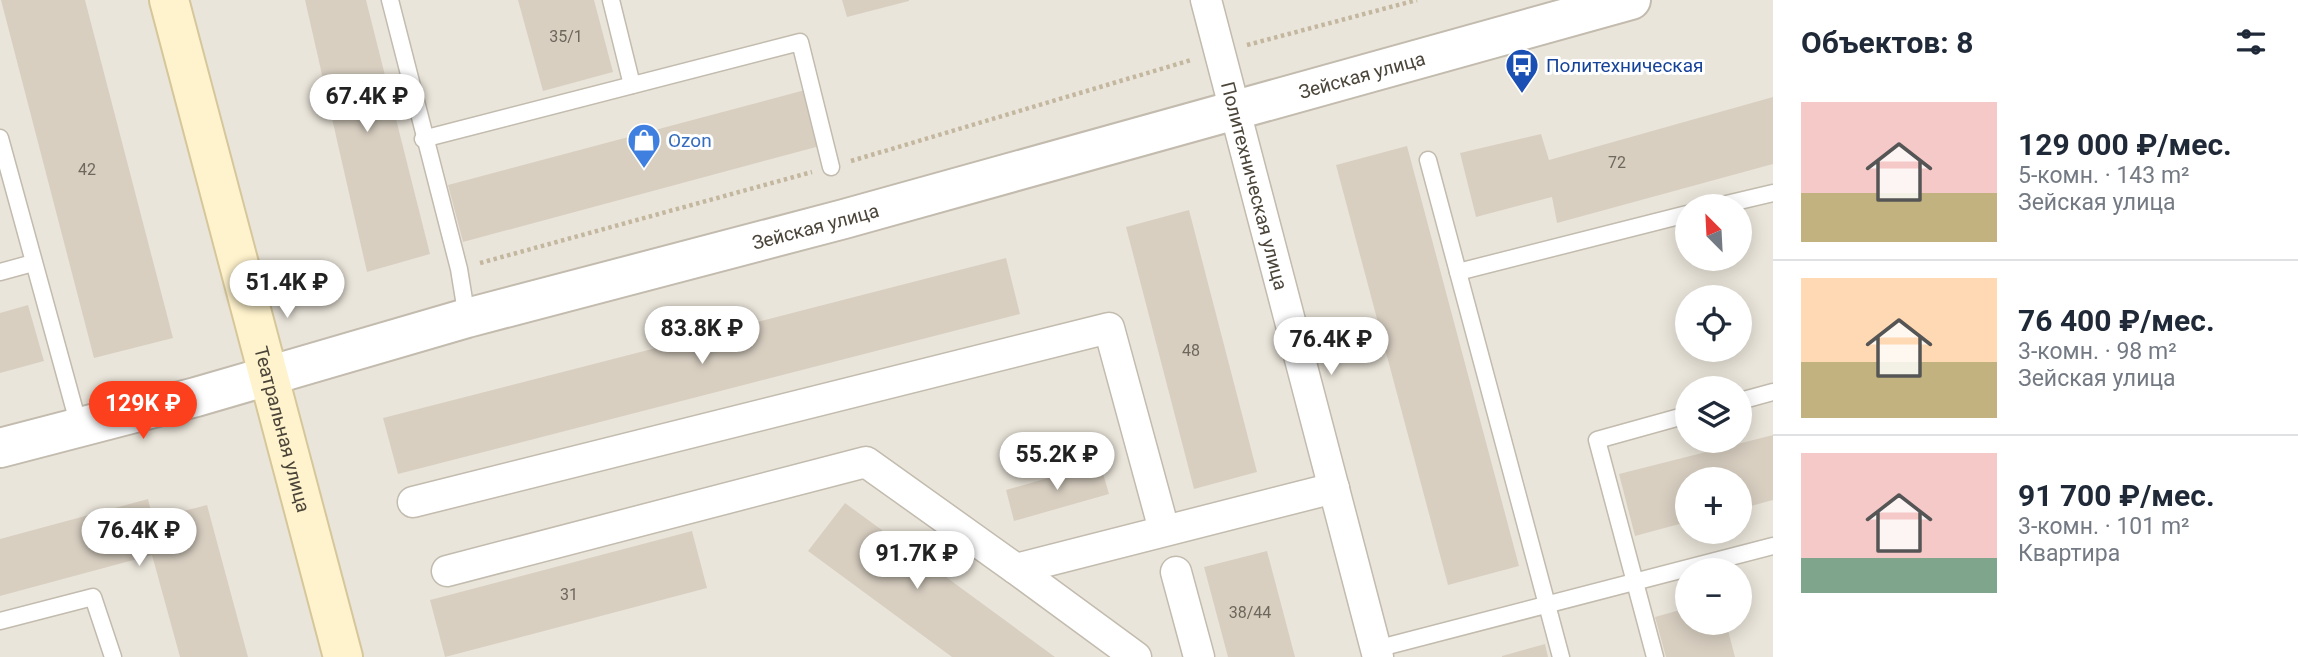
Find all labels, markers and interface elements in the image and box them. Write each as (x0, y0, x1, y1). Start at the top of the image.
icon: filters (2232, 23, 2270, 61)
text: Объектов: 8 (1801, 25, 1973, 60)
house number: 35/1 (549, 27, 583, 46)
street label: Зейская улица (1296, 46, 1428, 103)
bus stop icon: Политехническая (1503, 46, 1541, 95)
place label: Политехническая (1546, 54, 1703, 77)
pin: 67.4K ₽ (302, 74, 432, 134)
street label: Политехническая улица (1216, 79, 1293, 292)
text: 67.4K ₽ (326, 83, 408, 110)
shop icon: Ozon (625, 121, 663, 170)
text: 129 000 ₽/мес. (2018, 127, 2232, 162)
place label: Ozon (668, 129, 712, 152)
icon: home (1857, 130, 1941, 214)
house number: 72 (1608, 153, 1626, 172)
house number: 42 (78, 160, 96, 179)
text: 5-комн. · 143 m² (2018, 162, 2190, 189)
text: Зейская улица (2018, 189, 2176, 216)
north arrow (1675, 194, 1752, 271)
map controls (1675, 194, 1752, 635)
street label: Зейская улица (749, 198, 881, 254)
pin: 51.4K ₽ (222, 260, 352, 320)
text: 51.4K ₽ (246, 269, 328, 296)
button: locate (1675, 285, 1752, 362)
text: 76 400 ₽/мес. (2018, 303, 2215, 338)
pin: 83.8K ₽ (637, 306, 767, 366)
icon: home (1857, 306, 1941, 390)
text: 83.8K ₽ (661, 315, 743, 342)
pin: 76.4K ₽ (1266, 318, 1396, 377)
text: 76.4K ₽ (1290, 326, 1372, 353)
text: 3-комн. · 98 m² (2018, 338, 2177, 365)
house number: 48 (1182, 341, 1200, 360)
street label: Театральная улица (250, 344, 316, 515)
text: Зейская улица (2018, 365, 2176, 392)
button: layers (1675, 376, 1752, 453)
pin: 129K ₽ (86, 382, 200, 441)
text: 129K ₽ (105, 390, 181, 417)
pin: 55.2K ₽ (992, 433, 1122, 492)
text: 55.2K ₽ (1016, 441, 1098, 468)
button: + (1675, 467, 1752, 544)
text: 91 700 ₽/мес. (2018, 478, 2215, 513)
icon: home (1857, 481, 1941, 565)
pin: 76.4K ₽ (74, 508, 204, 568)
text: 3-комн. · 101 m² (2018, 513, 2190, 540)
text: 76.4K ₽ (98, 517, 180, 544)
pin: 91.7K ₽ (852, 532, 982, 591)
text: 91.7K ₽ (876, 540, 958, 567)
text: Квартира (2018, 540, 2120, 567)
button: − (1675, 558, 1752, 635)
house number: 31 (560, 585, 578, 604)
house number: 38/44 (1229, 603, 1271, 622)

